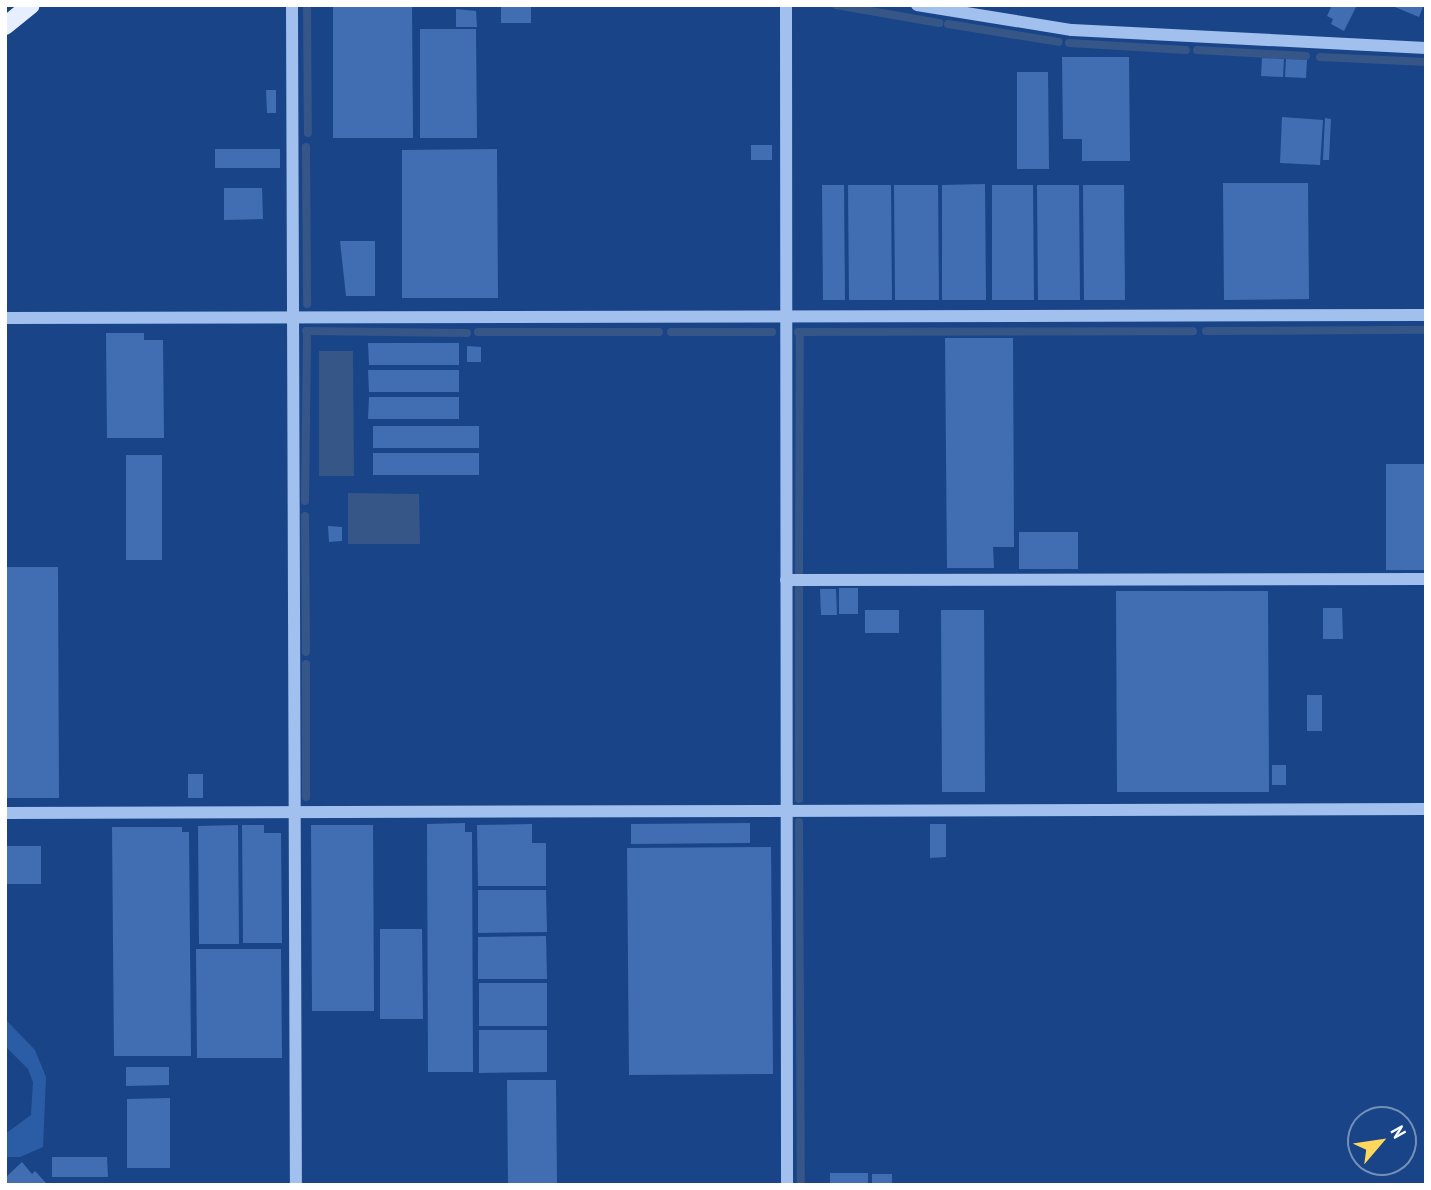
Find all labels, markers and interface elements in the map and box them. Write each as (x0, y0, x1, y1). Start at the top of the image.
north arrow (1347, 1106, 1417, 1176)
text: N (1386, 1121, 1412, 1142)

